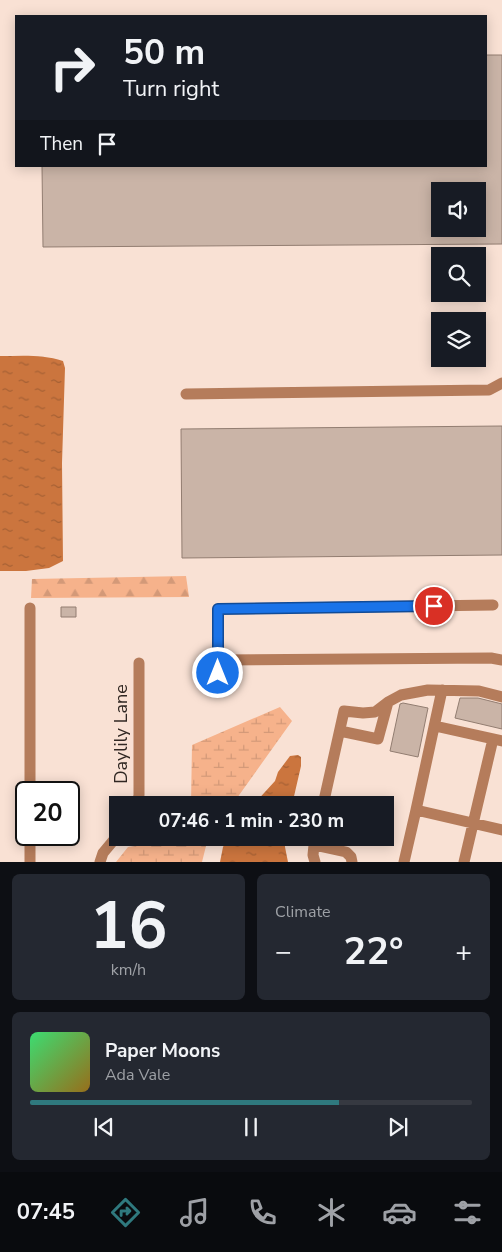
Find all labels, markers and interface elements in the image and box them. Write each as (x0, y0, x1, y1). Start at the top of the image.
text: 50 m (123, 29, 205, 76)
icon: right (40, 35, 105, 100)
text: Turn right (123, 74, 219, 104)
icon: arrive (93, 130, 121, 158)
text: Then (40, 131, 83, 157)
map controls (431, 182, 486, 367)
button: sound (431, 182, 486, 237)
button: search (431, 247, 486, 302)
button: layers (431, 312, 486, 367)
pin (413, 585, 455, 627)
icon: arrive (420, 592, 448, 620)
position arrow (191, 646, 243, 698)
street label: Daylily Lane (109, 684, 133, 784)
speed limit sign: 20 (15, 781, 80, 846)
text: 07:46 · 1 min · 230 m (159, 808, 344, 834)
text: 16 (89, 882, 168, 971)
text: Climate (275, 901, 330, 923)
text: 22° (343, 926, 404, 977)
text: − (275, 933, 292, 971)
text: + (455, 933, 472, 971)
text: km/h (111, 959, 146, 981)
text: Paper Moons (105, 1038, 220, 1064)
text: Ada Vale (105, 1064, 170, 1086)
icon: previous (90, 1113, 118, 1141)
icon: pause (237, 1113, 265, 1141)
icon: next (384, 1113, 412, 1141)
icon: directions (108, 1195, 143, 1230)
icon: music (177, 1195, 212, 1230)
icon: phone (245, 1195, 280, 1230)
icon: climate (314, 1195, 349, 1230)
icon: car (382, 1195, 417, 1230)
icon: filters (450, 1195, 485, 1230)
text: 07:45 (17, 1197, 75, 1227)

